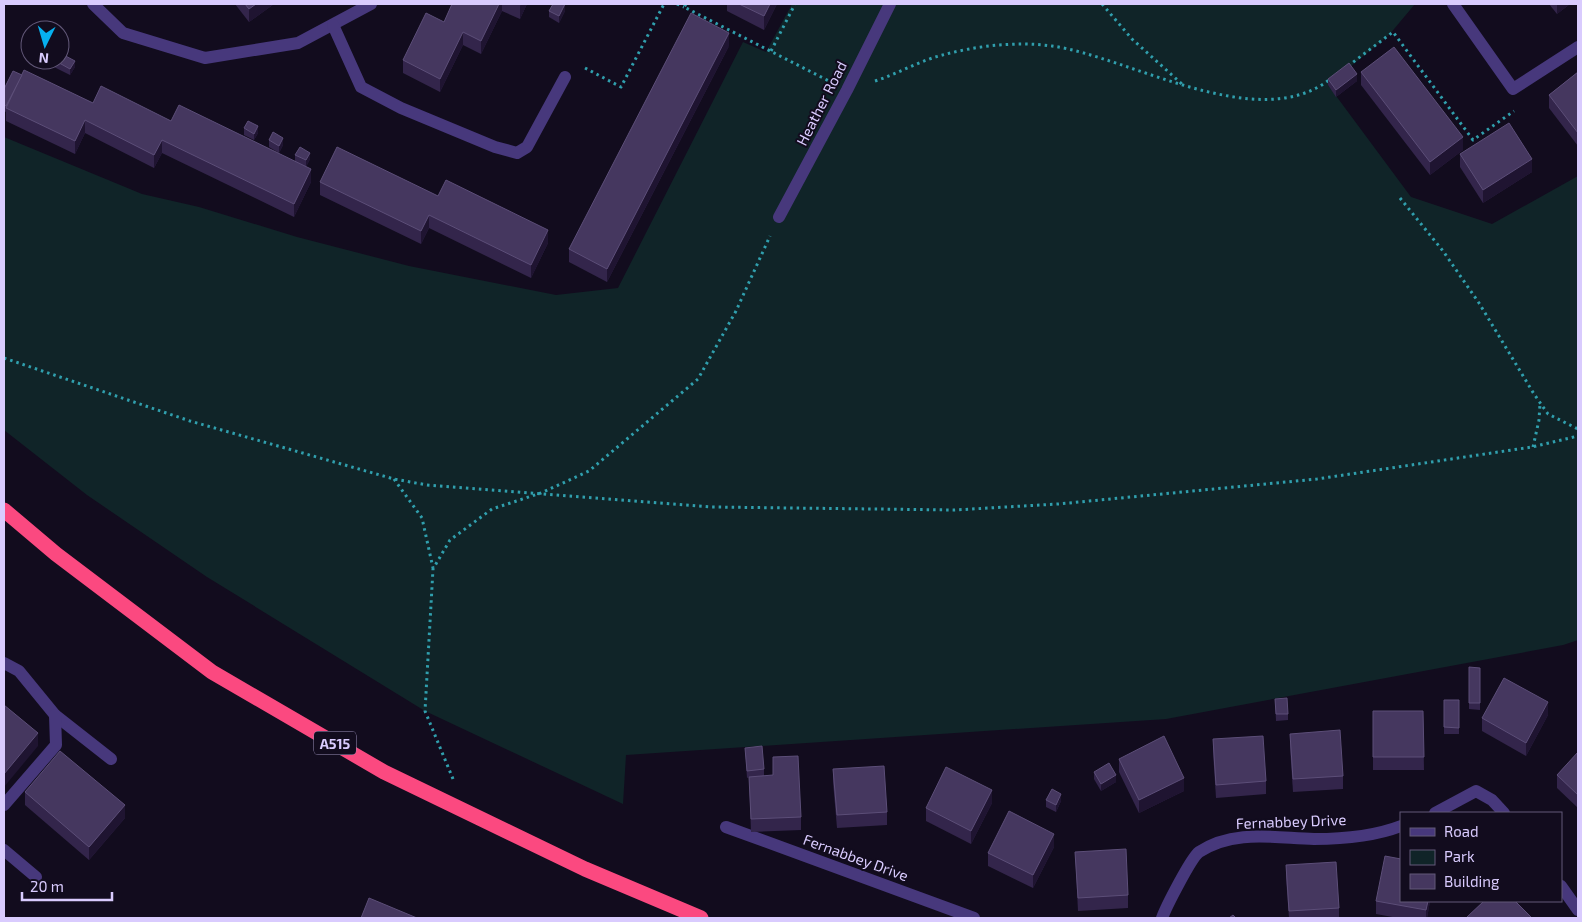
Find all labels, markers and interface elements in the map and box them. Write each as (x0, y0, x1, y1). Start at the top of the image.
north arrow (20, 20, 70, 70)
text: N (38, 50, 50, 67)
street label: Heather Road (792, 58, 850, 148)
road number: A515 (314, 731, 356, 754)
street label: Fernabbey Drive (1235, 810, 1347, 832)
legend (1400, 812, 1562, 902)
text: Road (1444, 822, 1479, 840)
street label: Fernabbey Drive (801, 830, 911, 884)
text: Park (1444, 847, 1475, 865)
scale bar (22, 870, 112, 902)
text: Building (1444, 872, 1500, 890)
text: 20 m (30, 877, 64, 895)

